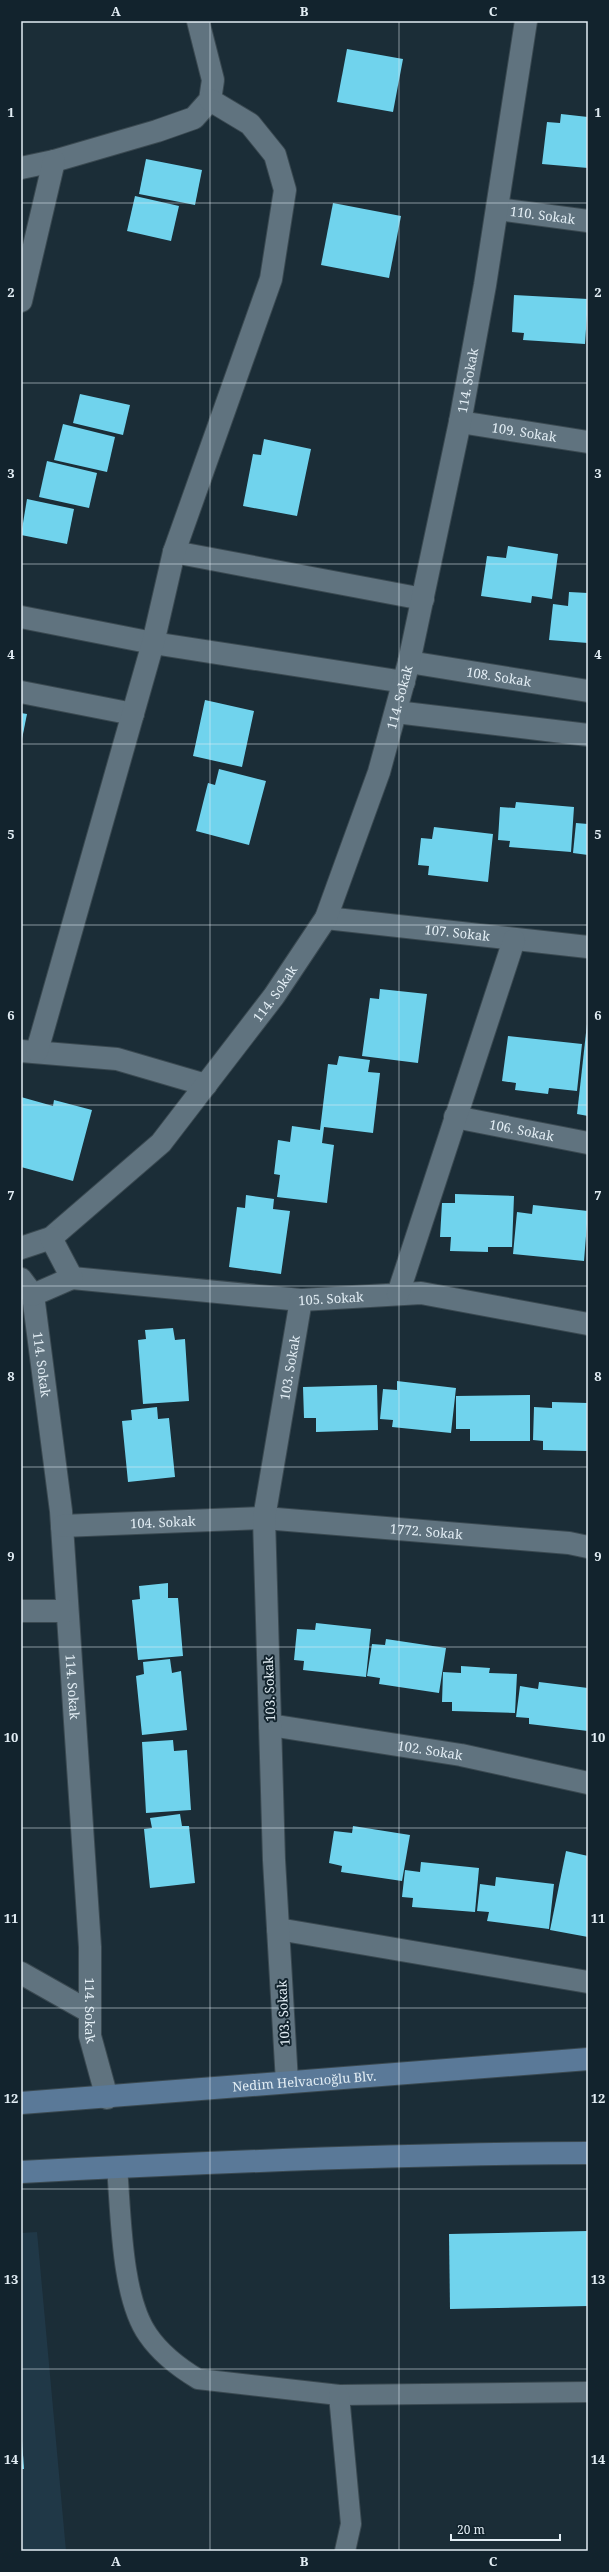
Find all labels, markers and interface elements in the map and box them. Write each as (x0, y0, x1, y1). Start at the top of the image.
text: A (111, 2, 121, 20)
text: B (300, 2, 309, 20)
text: C (489, 2, 498, 20)
text: 1 (7, 103, 15, 121)
text: 1 (594, 103, 602, 121)
street label: 110. Sokak (509, 202, 577, 228)
text: 2 (7, 283, 15, 301)
text: 2 (594, 283, 602, 301)
street label: 114. Sokak (453, 346, 482, 414)
street label: 109. Sokak (490, 418, 558, 446)
text: 3 (7, 464, 15, 482)
text: 3 (594, 464, 602, 482)
text: 4 (7, 645, 15, 663)
text: 4 (594, 645, 602, 663)
street label: 108. Sokak (465, 662, 533, 691)
street label: 114. Sokak (382, 663, 417, 731)
text: 5 (7, 825, 15, 843)
text: 5 (594, 825, 602, 843)
street label: 107. Sokak (424, 920, 491, 945)
street label: 114. Sokak (248, 961, 301, 1025)
text: 6 (7, 1006, 15, 1024)
text: 6 (594, 1006, 602, 1024)
street label: 106. Sokak (488, 1115, 556, 1145)
text: 7 (7, 1186, 15, 1204)
text: 7 (594, 1186, 602, 1204)
street label: 105. Sokak (298, 1287, 365, 1309)
street label: 114. Sokak (29, 1331, 55, 1399)
street label: 103. Sokak (275, 1333, 304, 1402)
text: 8 (7, 1367, 15, 1385)
text: 8 (594, 1367, 602, 1385)
street label: 104. Sokak (130, 1512, 196, 1532)
street label: 1772. Sokak (389, 1519, 464, 1543)
text: 9 (7, 1547, 15, 1565)
text: 9 (594, 1547, 602, 1565)
street label: 114. Sokak (62, 1653, 84, 1721)
street label: 103. Sokak (259, 1656, 279, 1722)
text: 10 (4, 1728, 18, 1746)
text: 10 (591, 1728, 605, 1746)
street label: 102. Sokak (396, 1736, 464, 1764)
text: 11 (4, 1909, 18, 1927)
text: 11 (591, 1909, 605, 1927)
street label: 114. Sokak (81, 1977, 101, 2046)
street label: 103. Sokak (272, 1979, 294, 2046)
street label: Nedim Helvacıoğlu Blv. (232, 2066, 377, 2096)
text: 12 (4, 2089, 18, 2107)
text: 12 (591, 2089, 605, 2107)
text: 13 (4, 2270, 18, 2288)
text: 13 (591, 2270, 605, 2288)
text: 14 (4, 2450, 19, 2468)
text: 14 (591, 2450, 606, 2468)
scale bar (451, 2516, 560, 2542)
text: 20 m (457, 2521, 485, 2538)
text: A (111, 2552, 121, 2570)
text: B (300, 2552, 309, 2570)
text: C (489, 2552, 498, 2570)

